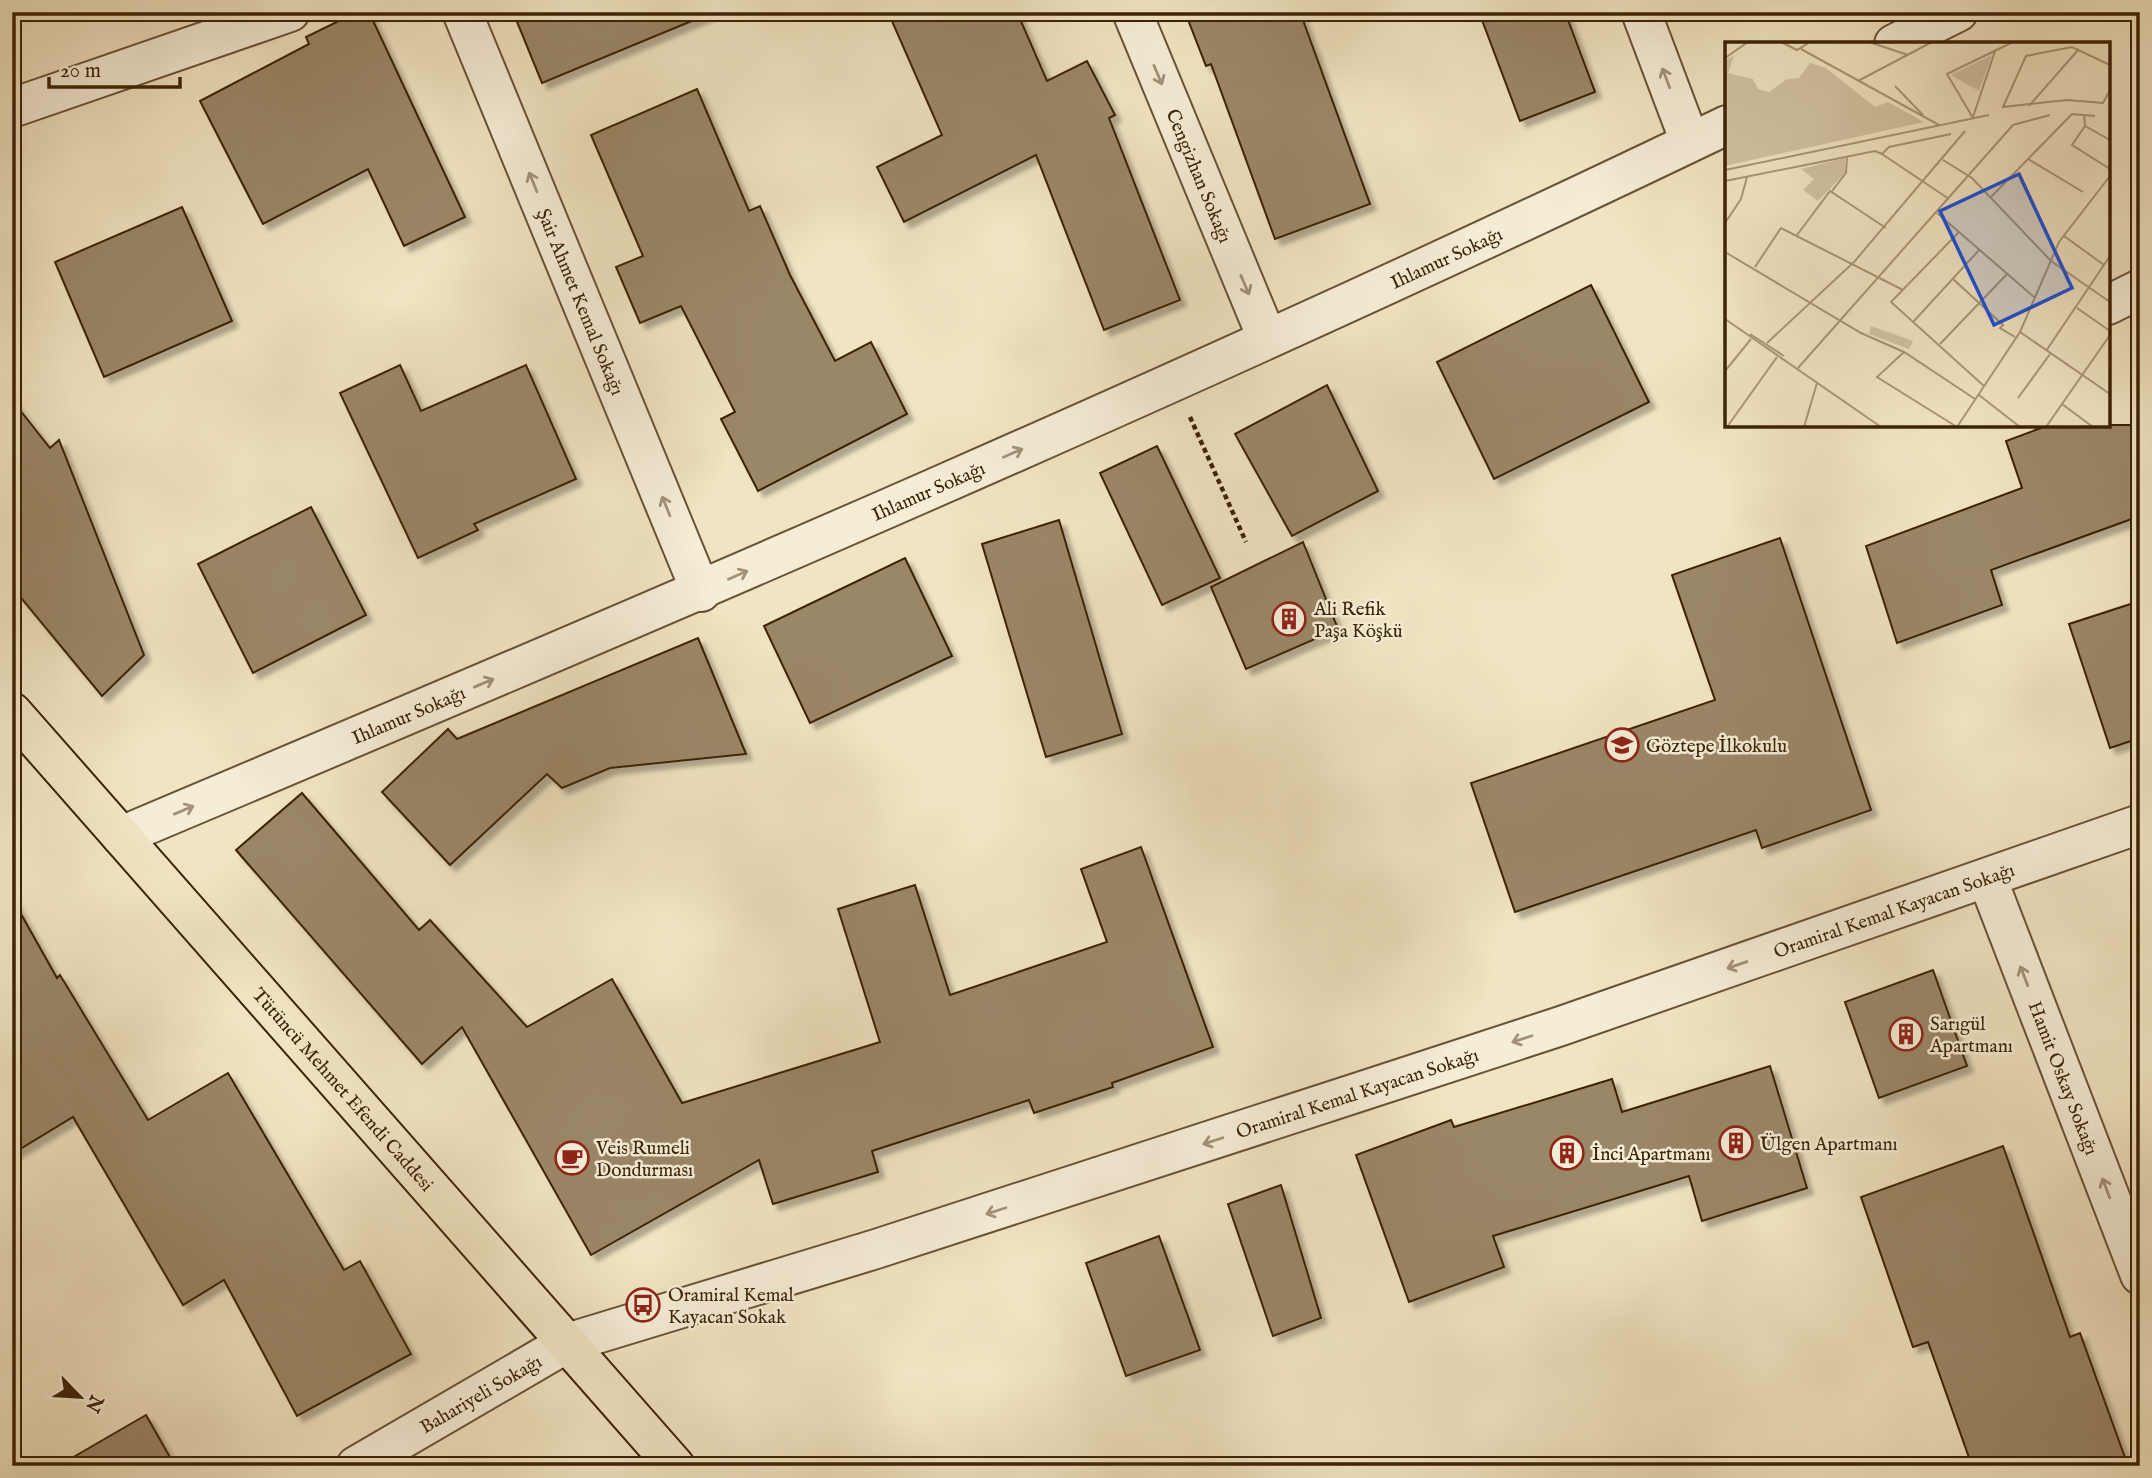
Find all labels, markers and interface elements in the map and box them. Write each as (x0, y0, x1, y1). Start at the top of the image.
inset map (1725, 42, 2110, 427)
scale bar (49, 46, 180, 90)
text: 20 m (60, 58, 101, 85)
one-way arrow (1152, 64, 1165, 86)
one-way arrow (1659, 68, 1671, 90)
street label: Cengizhan Sokağı (1159, 106, 1236, 247)
one-way arrow (525, 172, 538, 194)
street label: Şair Ahmet Kemal Sokağı (530, 205, 629, 399)
street label: Ihlamur Sokağı (1387, 223, 1507, 296)
one-way arrow (1240, 274, 1253, 296)
one-way arrow (1002, 446, 1023, 459)
street label: Ihlamur Sokağı (869, 457, 989, 528)
one-way arrow (659, 496, 672, 517)
one-way arrow (727, 568, 748, 581)
place label: Ali Refik Paşa Köşkü (1313, 598, 1403, 644)
building icon: Ali Refik Paşa Köşkü (1270, 600, 1308, 638)
one-way arrow (472, 676, 494, 689)
street label: Ihlamur Sokağı (349, 682, 470, 751)
school or university icon: Göztepe İlkokulu (1603, 726, 1641, 764)
place label: Göztepe İlkokulu (1646, 735, 1787, 759)
one-way arrow (172, 802, 194, 815)
street label: Oramiral Kemal Kayacan Sokağı (1771, 859, 2018, 965)
one-way arrow (1726, 959, 1748, 972)
one-way arrow (2017, 966, 2030, 987)
street label: Tütüncü Mehmet Efendi Caddesi (246, 983, 438, 1197)
street label: Hamit Oskay Sokağı (2022, 998, 2103, 1159)
place label: Sarıgül Apartmanı (1929, 1013, 2013, 1059)
building icon: Sarıgül Apartmanı (1887, 1015, 1925, 1053)
one-way arrow (1511, 1033, 1533, 1046)
street label: Oramiral Kemal Kayacan Sokağı (1233, 1044, 1482, 1145)
building icon: Ülgen Apartmanı (1717, 1124, 1755, 1162)
place label: Ülgen Apartmanı (1760, 1133, 1898, 1157)
building icon: İnci Apartmanı (1548, 1134, 1586, 1172)
one-way arrow (1202, 1135, 1224, 1148)
place label: Veis Rumeli Dondurması (595, 1137, 693, 1183)
cafe icon: Veis Rumeli Dondurması (553, 1139, 591, 1177)
place label: İnci Apartmanı (1592, 1143, 1711, 1167)
one-way arrow (2099, 1178, 2112, 1200)
one-way arrow (986, 1205, 1008, 1218)
place label: Oramiral Kemal Kayacan Sokak (668, 1284, 795, 1330)
bus stop icon: Oramiral Kemal Kayacan Sokak (624, 1286, 662, 1324)
street label: Bahariyeli Sokağı (416, 1350, 547, 1440)
north arrow (46, 1362, 116, 1432)
text: N (79, 1390, 108, 1416)

